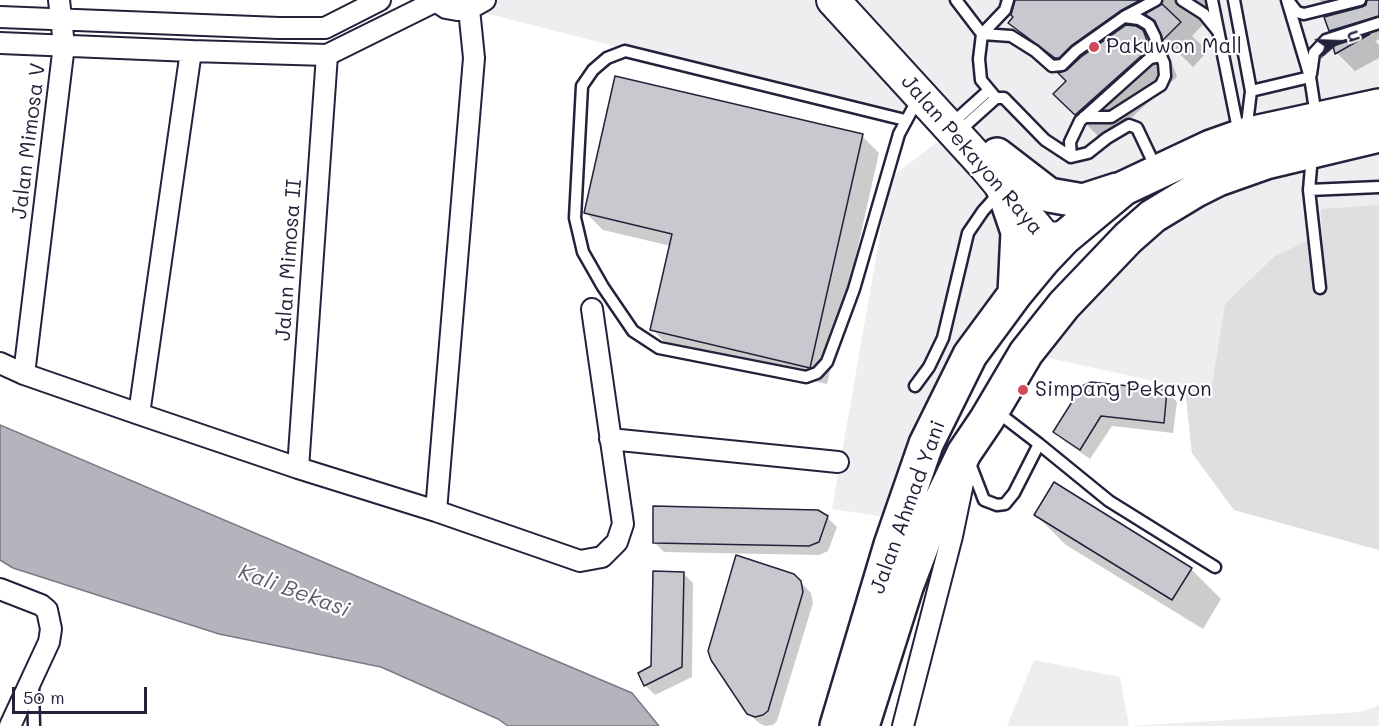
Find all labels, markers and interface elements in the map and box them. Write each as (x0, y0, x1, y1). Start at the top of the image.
north arrow (1307, 12, 1367, 72)
text: U (1343, 27, 1366, 45)
place label: Pakuwon Mall (1106, 34, 1242, 60)
marker: Pakuwon Mall (1087, 40, 1101, 54)
street label: Jalan Mimosa V (7, 61, 51, 221)
street label: Jalan Pekayon Raya (896, 70, 1048, 240)
street label: Jalan Mimosa II (271, 178, 307, 342)
place label: Simpang Pekayon (1035, 377, 1212, 403)
marker: Simpang Pekayon (1016, 383, 1030, 397)
street label: Jalan Ahmad Yani (865, 417, 951, 597)
water label: Kali Bekasi (235, 559, 353, 623)
scale bar (15, 675, 150, 713)
text: 50 m (23, 685, 65, 709)

